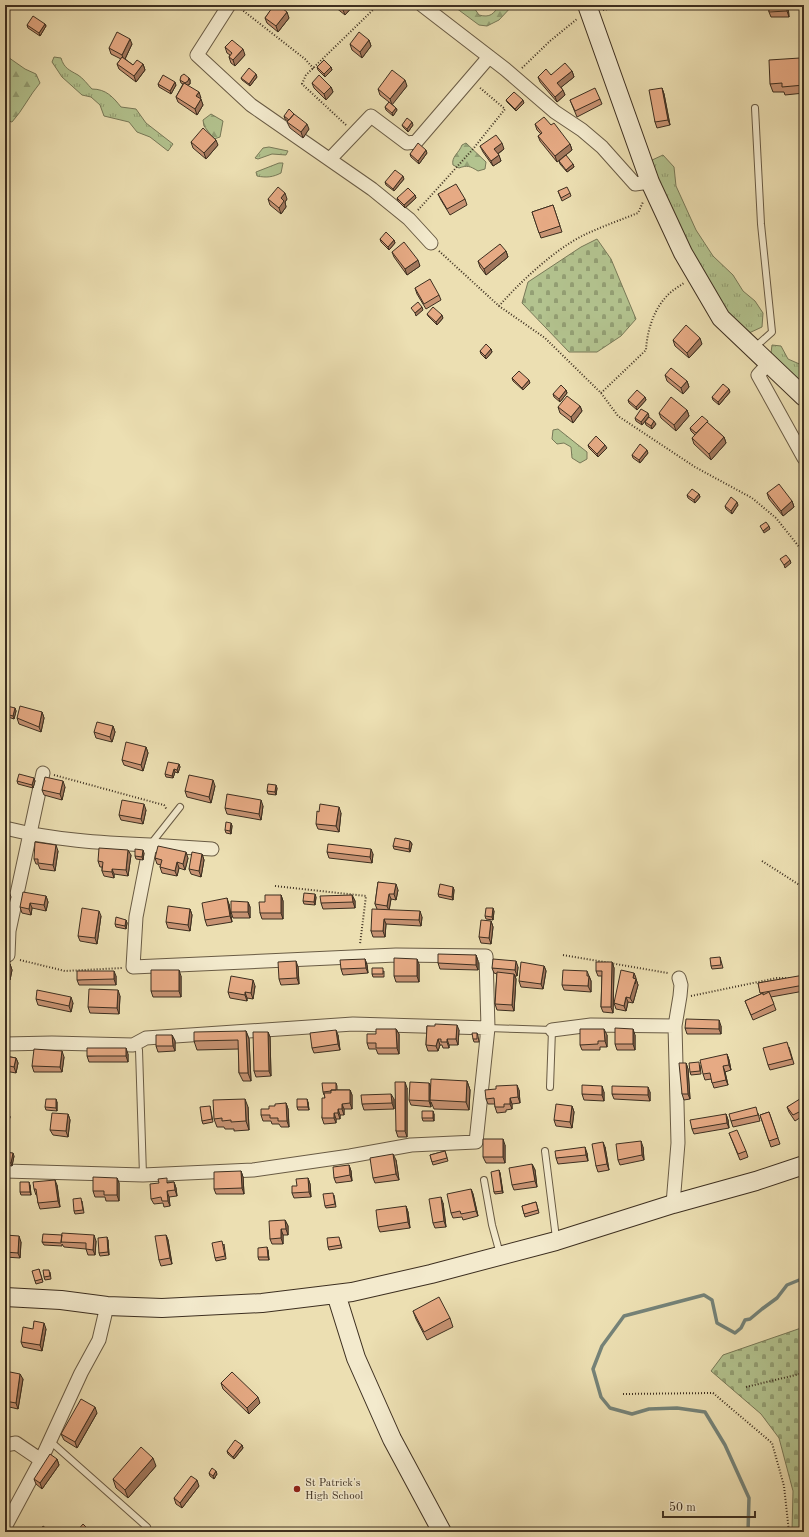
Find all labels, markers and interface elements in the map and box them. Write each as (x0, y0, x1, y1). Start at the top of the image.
place label: St Patrick's High School (305, 1478, 363, 1502)
marker: St Patrick's High School (292, 1484, 302, 1494)
scale bar (663, 1493, 755, 1519)
text: 50 m (669, 1501, 696, 1514)

